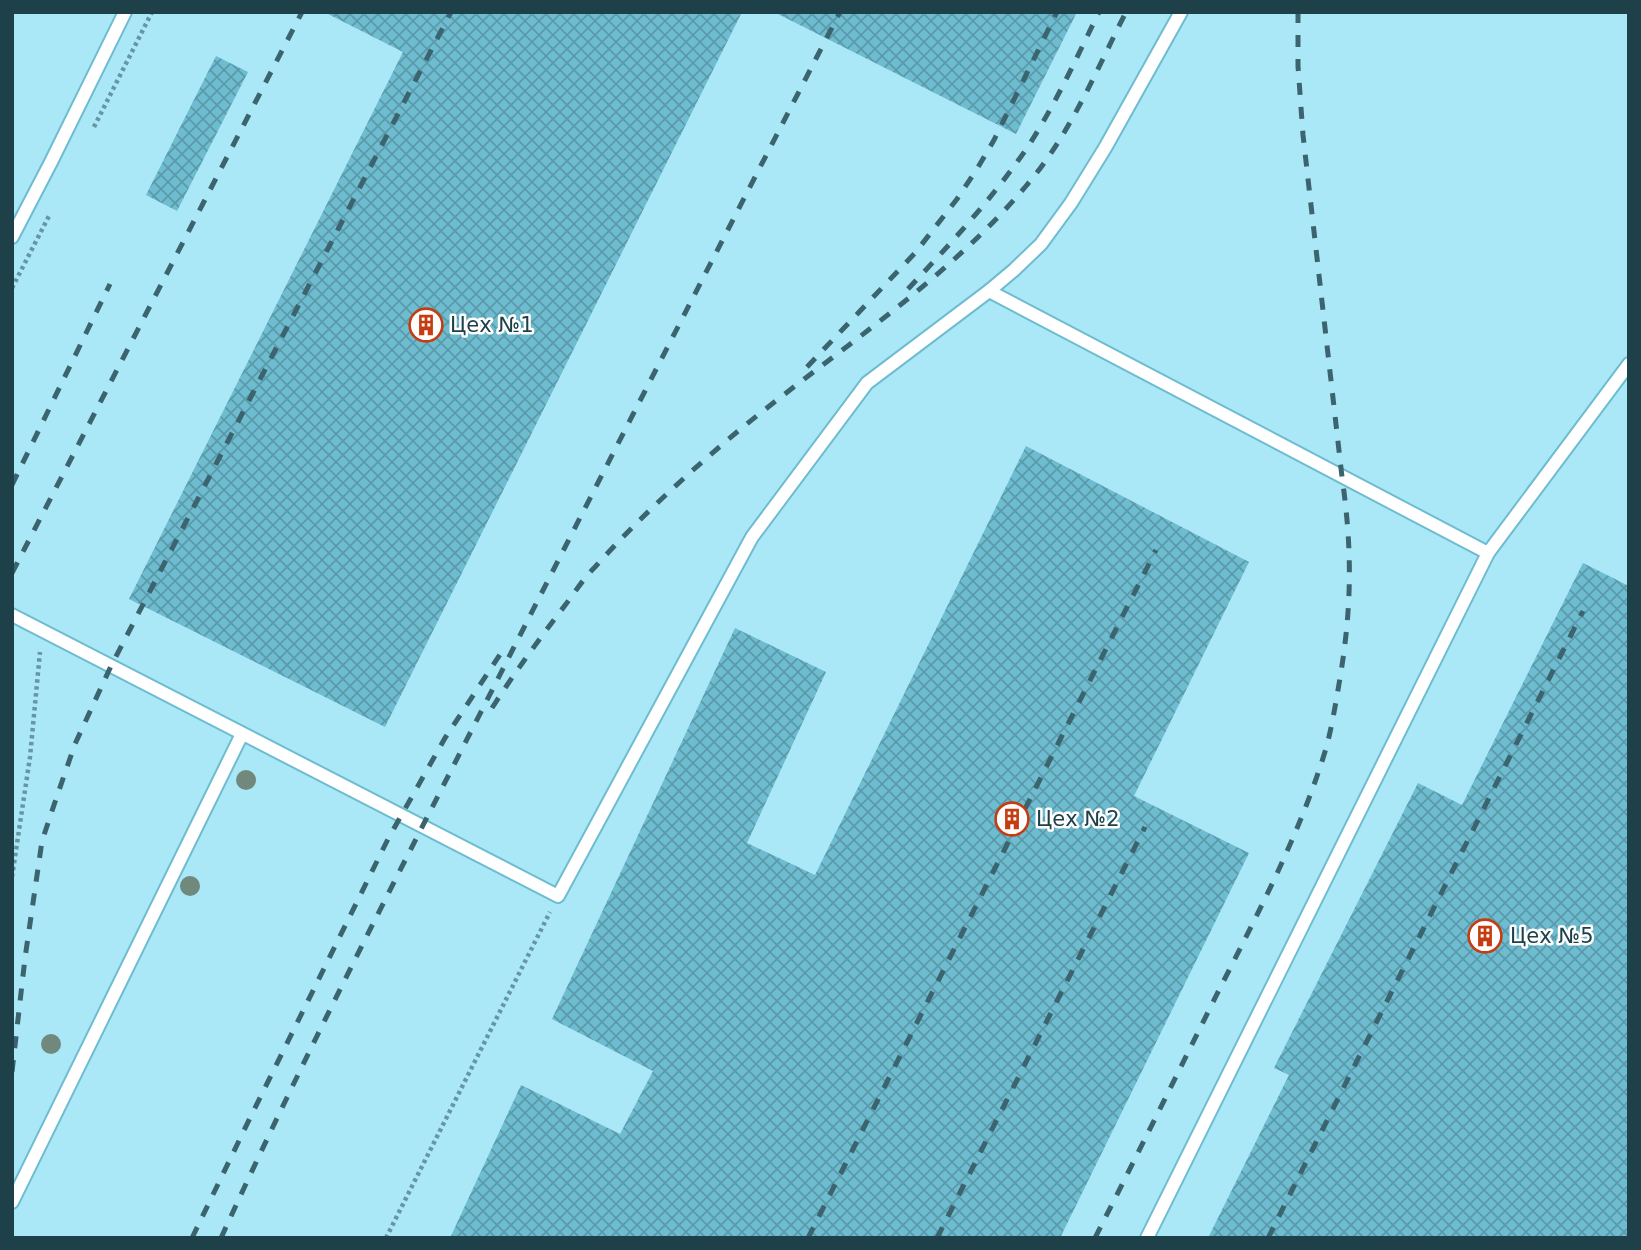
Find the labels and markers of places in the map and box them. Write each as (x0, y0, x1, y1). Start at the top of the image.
building icon: Цех №1 (407, 306, 445, 344)
place label: Цех №1 (450, 313, 534, 337)
building icon: Цех №2 (993, 800, 1031, 838)
place label: Цех №2 (1036, 807, 1120, 831)
building icon: Цех №5 (1466, 917, 1504, 955)
place label: Цех №5 (1510, 924, 1594, 948)

